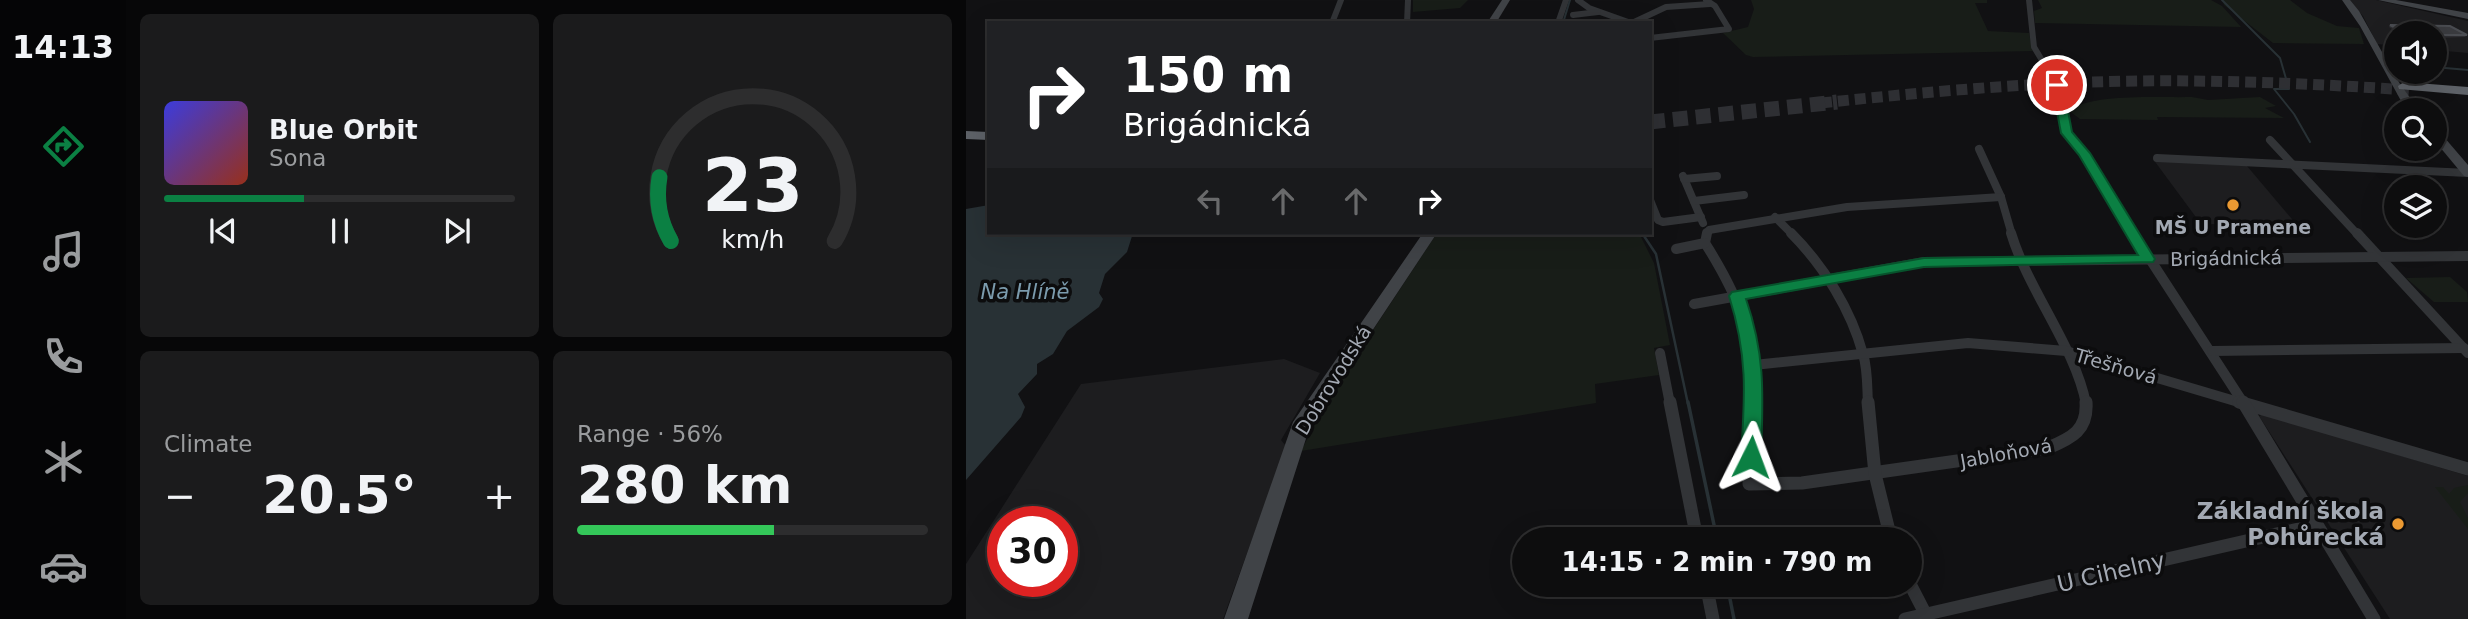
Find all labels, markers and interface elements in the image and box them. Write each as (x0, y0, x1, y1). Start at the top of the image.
map controls (2384, 21, 2447, 238)
button: sound (2384, 21, 2447, 84)
text: 14:13 (12, 28, 114, 66)
text: 150 m (1123, 47, 1293, 104)
icon: right (1008, 49, 1099, 140)
pin (2027, 55, 2087, 115)
icon: arrive (2038, 66, 2076, 104)
button: search (2384, 98, 2447, 161)
text: Brigádnická (1123, 106, 1312, 144)
text: Blue Orbit (269, 115, 418, 145)
icon: directions (39, 122, 88, 171)
text: 23 (702, 144, 803, 229)
text: Sona (269, 145, 326, 171)
button: layers (2384, 175, 2447, 238)
icon: left (1191, 182, 1229, 220)
icon: ahead (1264, 182, 1302, 220)
icon: ahead (1337, 182, 1375, 220)
icon: right (1410, 182, 1448, 220)
marker: MŠ U Pramene (2225, 197, 2241, 213)
icon: previous (204, 212, 242, 250)
icon: pause (321, 212, 359, 250)
icon: next (438, 212, 476, 250)
place label: MŠ U Pramene (2155, 215, 2311, 238)
text: km/h (721, 225, 784, 254)
icon: music (39, 227, 88, 276)
street label: Brigádnická (2170, 246, 2282, 270)
water label: Na Hlíně (981, 280, 1069, 304)
street label: Dobrovodská (1291, 321, 1375, 439)
icon: phone (39, 332, 88, 381)
street label: Třešňová (2071, 344, 2160, 388)
position arrow (1714, 420, 1788, 494)
text: Range · 56% (577, 421, 723, 447)
text: Climate (164, 431, 253, 457)
street label: Jabloňová (1957, 434, 2054, 472)
icon: climate (39, 437, 88, 486)
text: 280 km (577, 455, 792, 515)
text: 20.5° (262, 465, 417, 525)
text: − (164, 474, 196, 518)
text: + (483, 474, 515, 518)
place label: Základní škola Pohůrecká (2197, 498, 2384, 550)
speed limit sign: 30 (987, 506, 1078, 597)
marker: Základní škola Pohůrecká (2390, 516, 2406, 532)
icon: car (39, 542, 88, 591)
text: 14:15 · 2 min · 790 m (1562, 547, 1872, 577)
street label: U Cihelny (2055, 547, 2167, 597)

